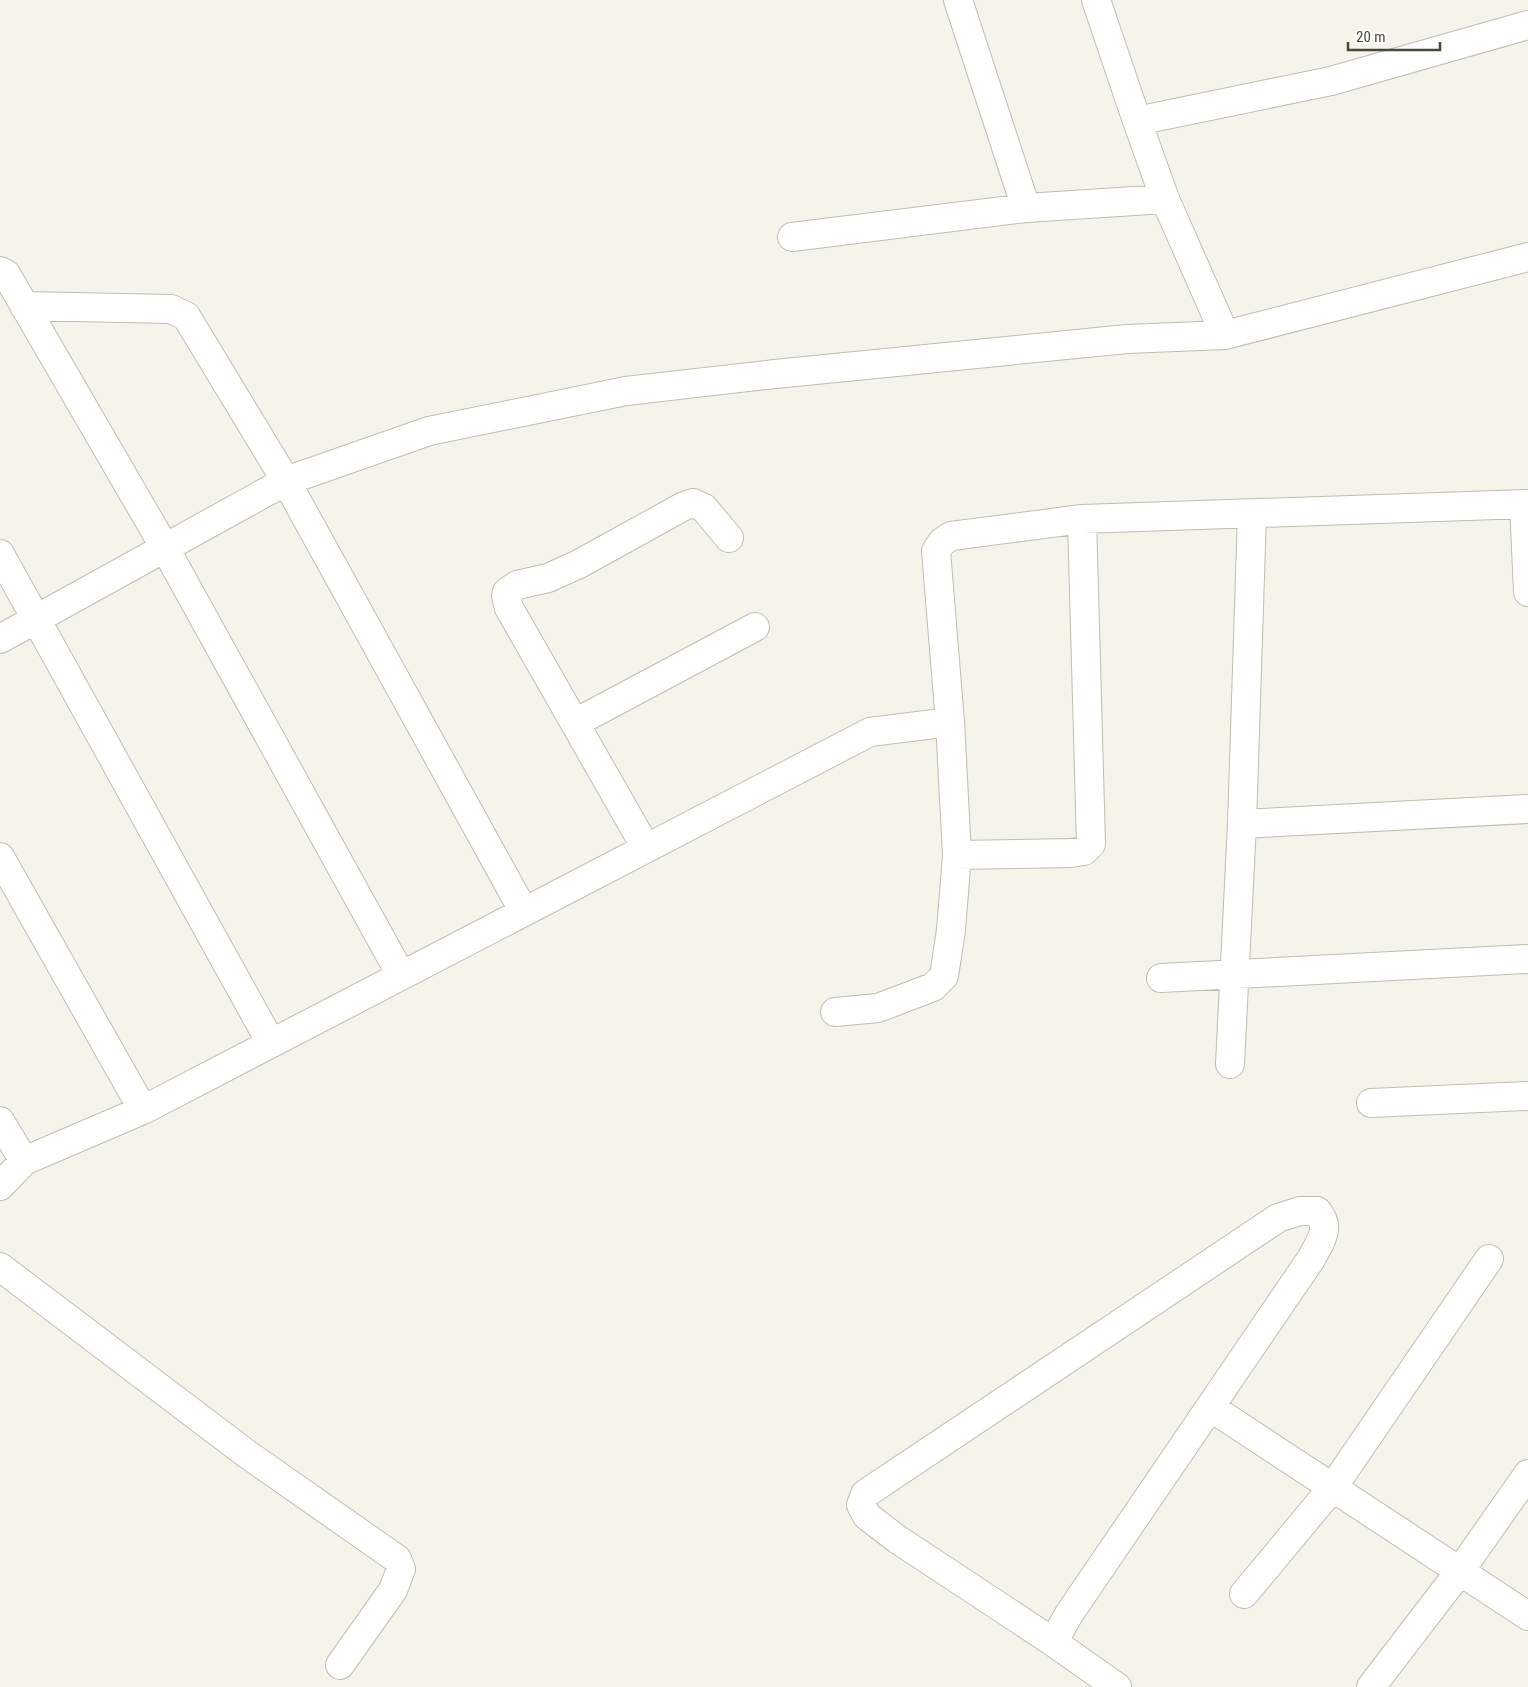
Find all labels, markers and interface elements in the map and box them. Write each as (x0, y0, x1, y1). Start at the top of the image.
scale bar (1348, 20, 1440, 52)
text: 20 m (1356, 28, 1386, 46)

